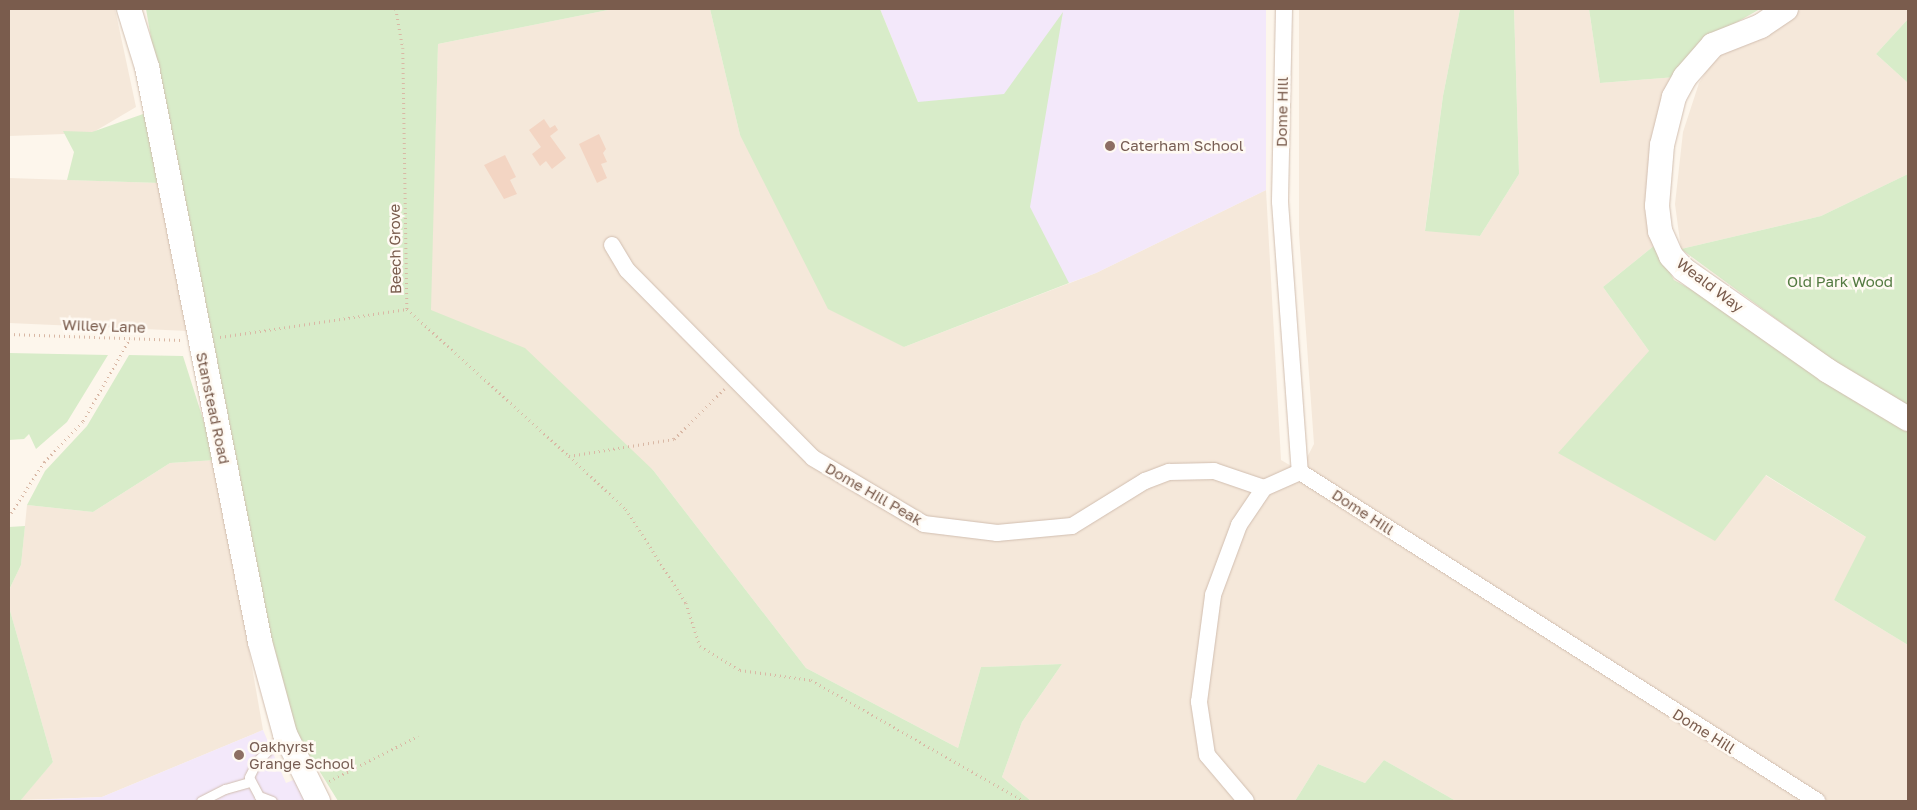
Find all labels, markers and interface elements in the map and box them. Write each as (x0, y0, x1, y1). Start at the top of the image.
street label: Dome Hill (1272, 77, 1292, 147)
place label: Caterham School (1120, 137, 1244, 155)
marker: Caterham School (1104, 140, 1116, 152)
street label: Beech Grove (385, 204, 405, 294)
street label: Weald Way (1673, 254, 1747, 316)
park label: Old Park Wood (1787, 273, 1893, 291)
street label: Willey Lane (62, 316, 146, 336)
street label: Stanstead Road (192, 350, 234, 466)
street label: Dome Hill Peak (822, 459, 926, 529)
street label: Dome Hill (1329, 485, 1397, 539)
street label: Dome Hill (1669, 705, 1739, 757)
place label: Oakhyrst Grange School (249, 737, 354, 772)
marker: Oakhyrst Grange School (233, 749, 245, 761)

